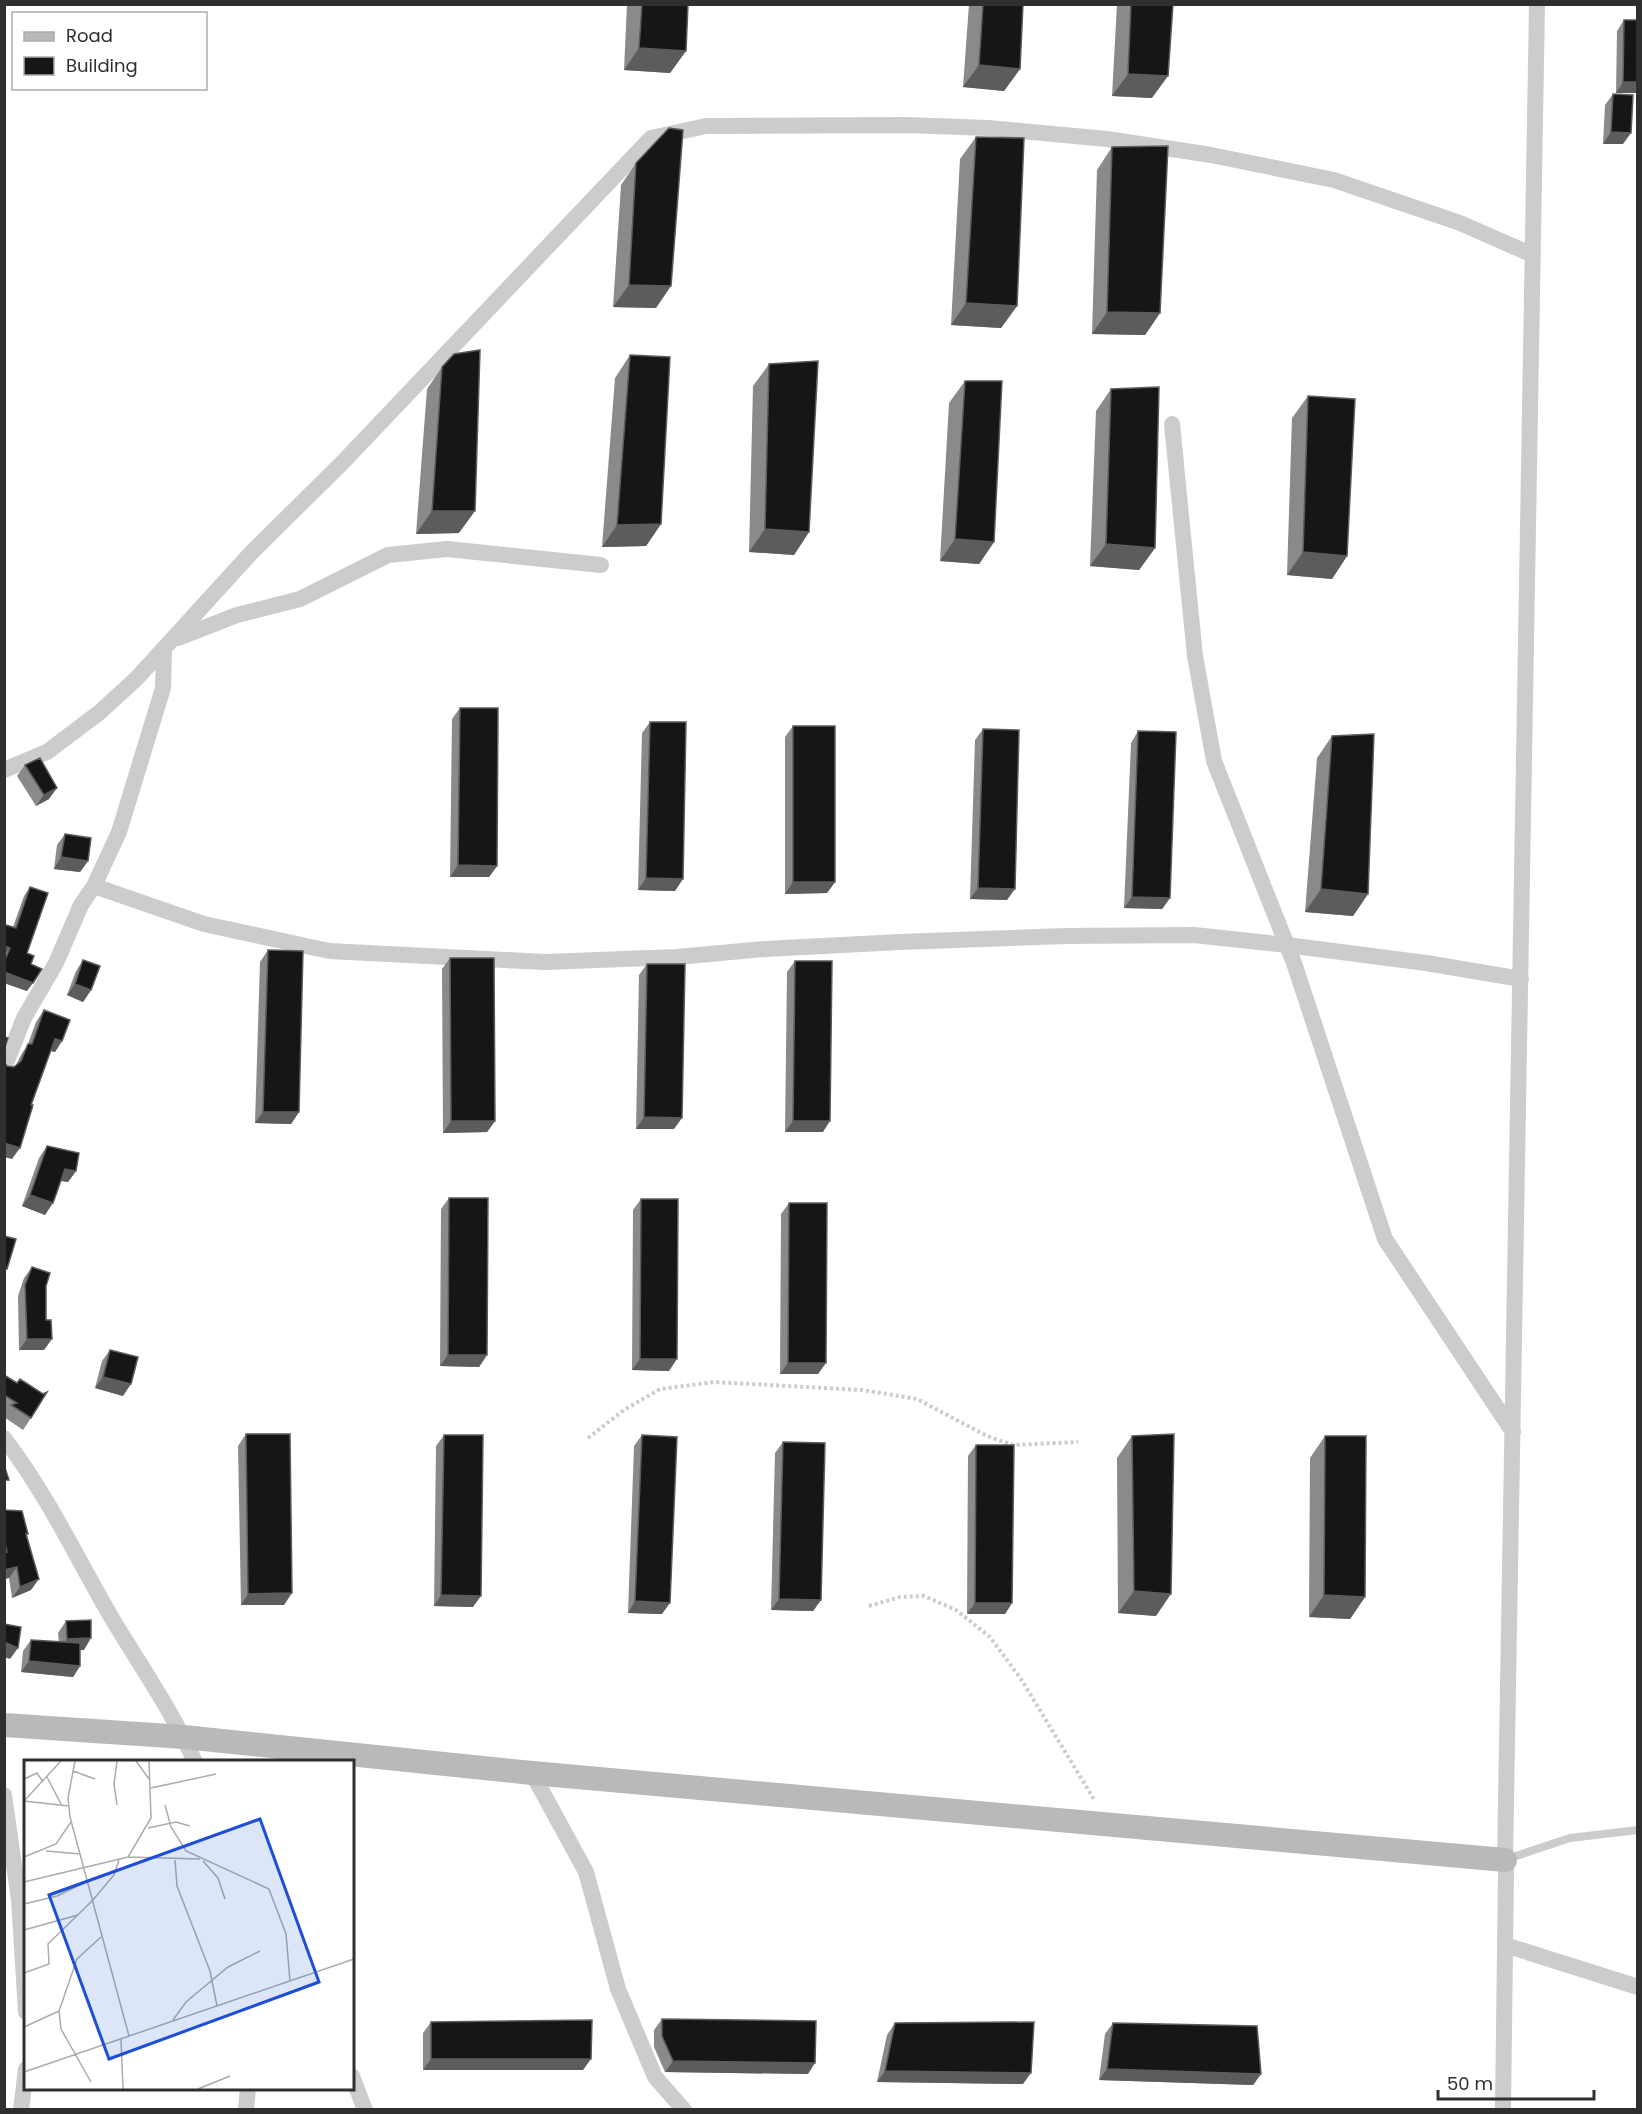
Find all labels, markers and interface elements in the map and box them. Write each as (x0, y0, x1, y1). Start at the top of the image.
legend (12, 12, 207, 90)
text: Road (66, 23, 113, 48)
text: Building (66, 53, 138, 78)
inset map (24, 1760, 354, 2090)
scale bar (1438, 2063, 1594, 2101)
text: 50 m (1447, 2071, 1493, 2096)

